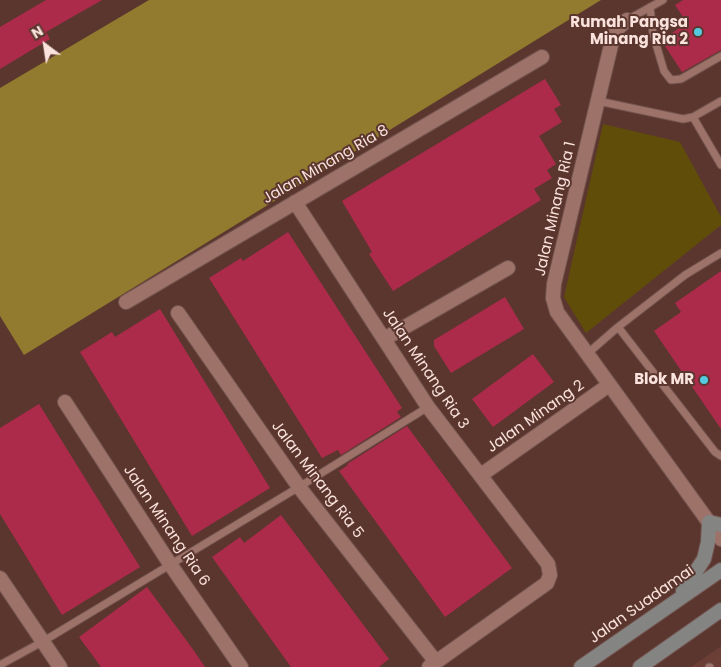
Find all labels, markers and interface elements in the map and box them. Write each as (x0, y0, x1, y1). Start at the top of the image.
place label: Rumah Pangsa Minang Ria 2 (570, 14, 688, 49)
north arrow (20, 20, 70, 70)
text: N (28, 21, 47, 43)
marker: Rumah Pangsa Minang Ria 2 (692, 26, 704, 38)
street label: Jalan Minang Ria 8 (260, 122, 392, 208)
street label: Jalan Minang Ria 1 (532, 140, 580, 278)
street label: Jalan Minang Ria 3 (378, 305, 472, 433)
place label: Blok MR (634, 371, 694, 389)
marker: Blok MR (698, 374, 710, 386)
street label: Jalan Minang 2 (484, 377, 588, 457)
street label: Jalan Minang Ria 5 (267, 418, 367, 542)
street label: Jalan Minang Ria 6 (119, 462, 213, 590)
street label: Jalan Suadamai (586, 562, 698, 648)

